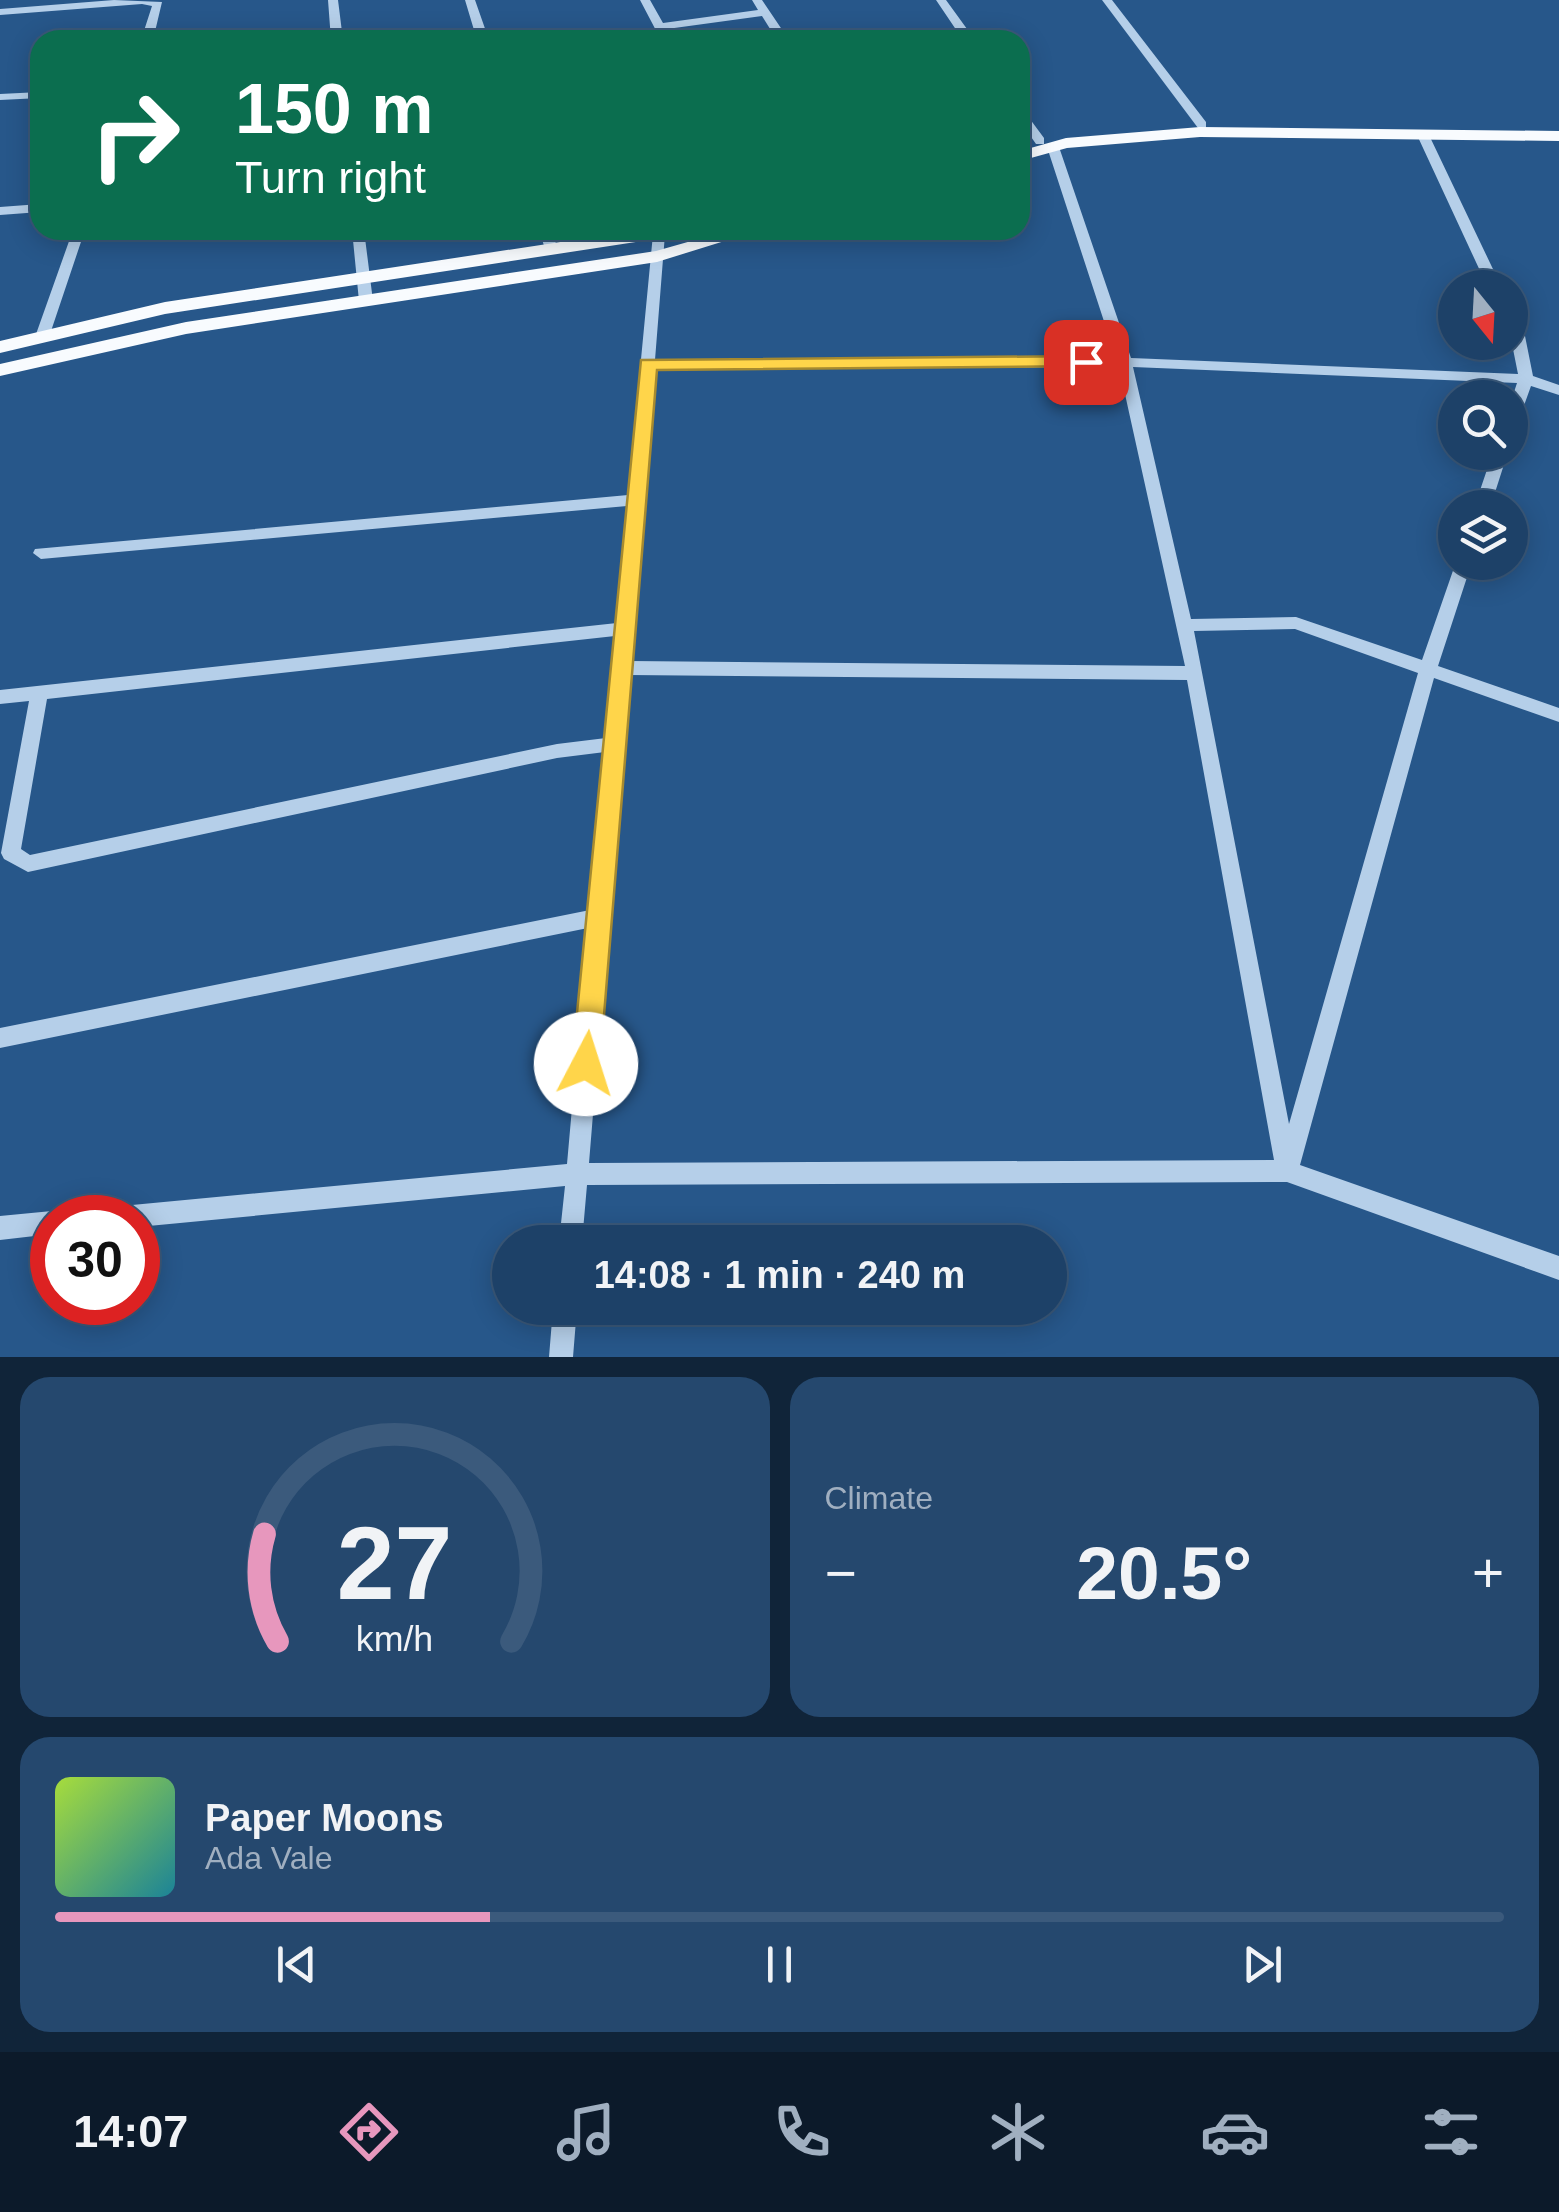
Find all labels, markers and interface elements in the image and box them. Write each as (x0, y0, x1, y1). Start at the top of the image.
icon: right (70, 70, 200, 200)
text: 150 m (235, 70, 433, 148)
text: Turn right (235, 152, 426, 203)
north arrow (1438, 270, 1528, 360)
map controls (1438, 270, 1528, 580)
pin (1044, 320, 1129, 405)
icon: arrive (1059, 335, 1114, 390)
button: search (1438, 380, 1528, 470)
button: layers (1438, 490, 1528, 580)
position arrow (534, 1012, 638, 1116)
speed limit sign: 30 (30, 1195, 160, 1325)
text: 14:08 · 1 min · 240 m (594, 1254, 965, 1296)
text: Climate (825, 1480, 933, 1516)
text: 27 (337, 1505, 453, 1621)
text: 20.5° (1076, 1531, 1252, 1615)
text: − (825, 1542, 857, 1604)
text: + (1472, 1542, 1504, 1604)
text: km/h (356, 1619, 433, 1659)
text: Paper Moons (205, 1797, 444, 1839)
text: Ada Vale (205, 1840, 333, 1876)
icon: previous (269, 1937, 324, 1992)
icon: pause (752, 1937, 807, 1992)
icon: next (1235, 1937, 1290, 1992)
icon: directions (334, 2097, 404, 2167)
icon: music (551, 2097, 621, 2167)
icon: phone (767, 2097, 837, 2167)
icon: climate (983, 2097, 1053, 2167)
icon: car (1200, 2097, 1270, 2167)
icon: filters (1416, 2097, 1486, 2167)
text: 14:07 (73, 2106, 188, 2157)

